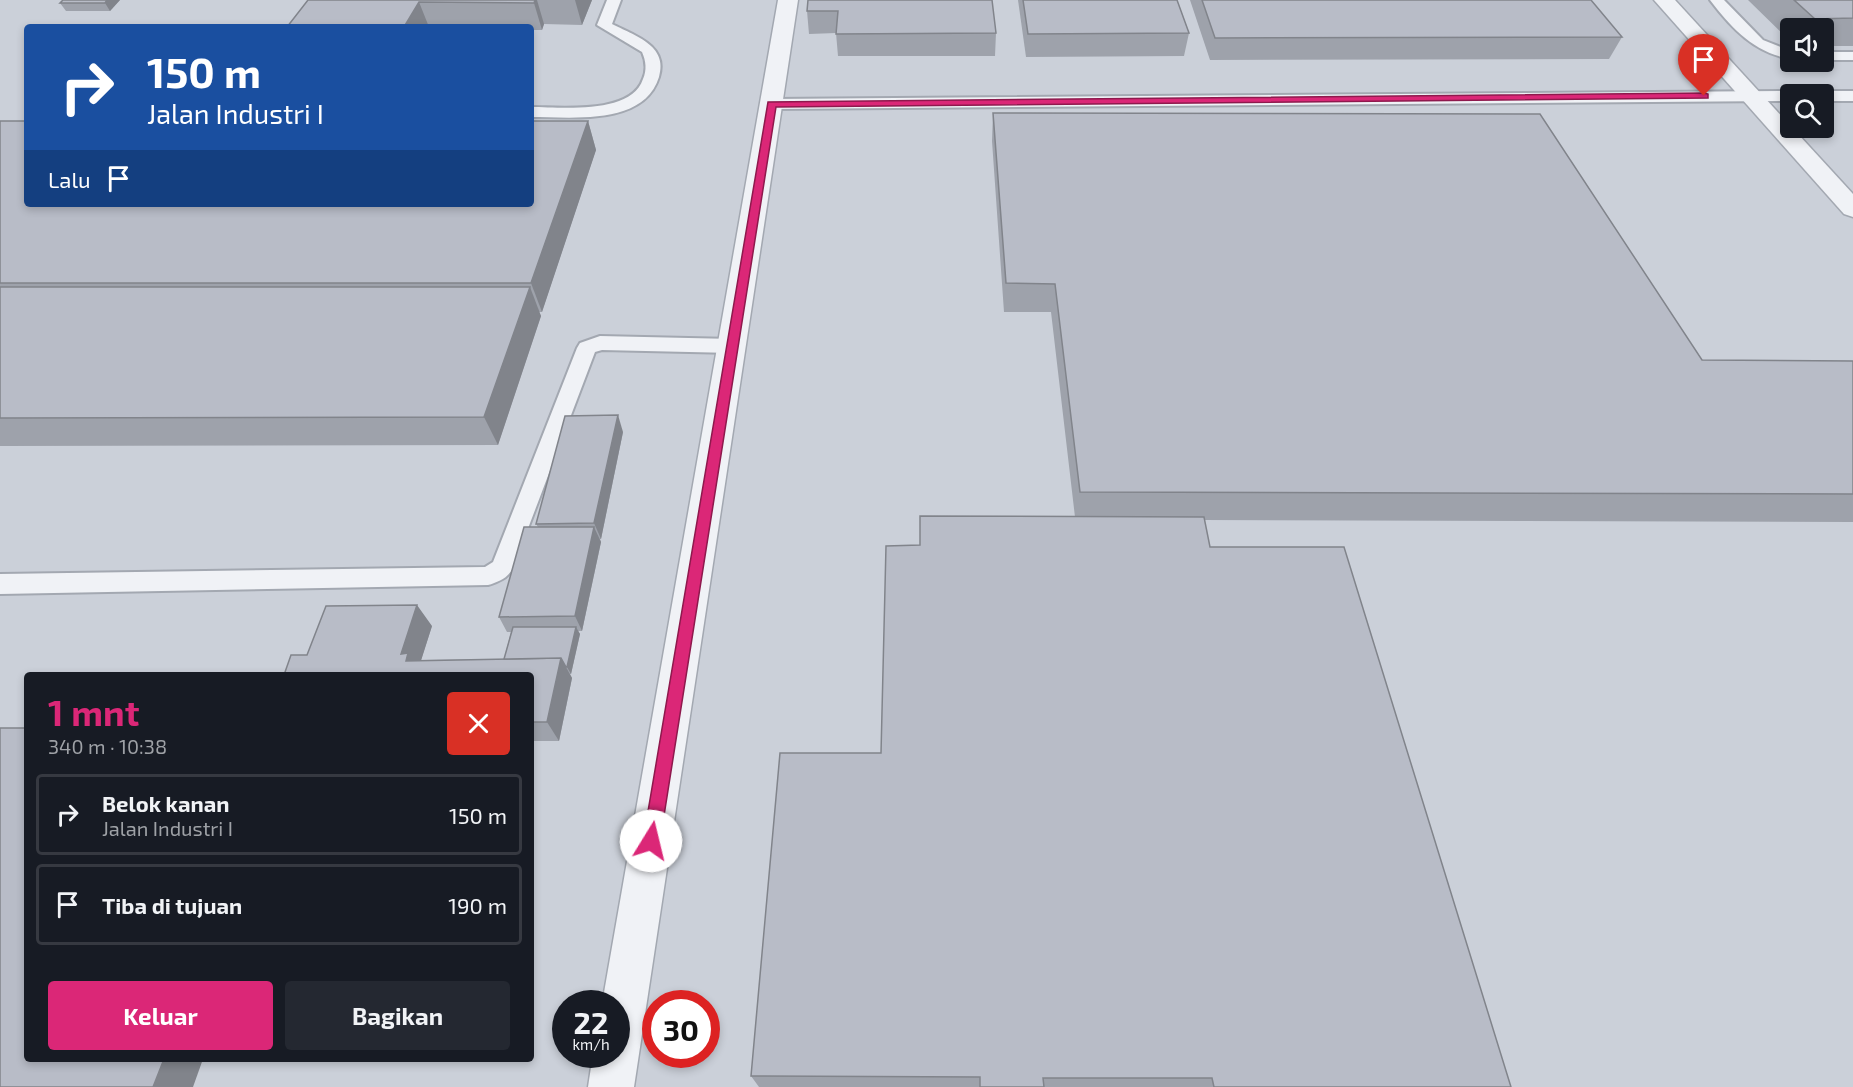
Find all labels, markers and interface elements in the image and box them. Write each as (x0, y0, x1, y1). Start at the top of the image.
map controls (1780, 18, 1834, 138)
button: sound (1780, 18, 1834, 72)
pin (1678, 34, 1729, 96)
icon: arrive (1687, 43, 1720, 76)
text: 150 m (147, 46, 261, 96)
icon: right (48, 48, 126, 126)
button: search (1780, 84, 1834, 138)
text: Jalan Industri I (147, 97, 324, 129)
icon: arrive (102, 162, 135, 195)
text: Lalu (48, 166, 90, 192)
text: 1 mnt (48, 690, 139, 733)
button: close (447, 692, 510, 755)
text: 340 m · 10:38 (48, 734, 167, 758)
text: Belok kanan (102, 790, 229, 816)
icon: right (51, 798, 84, 831)
text: 150 m (449, 802, 507, 828)
position arrow (619, 809, 683, 873)
text: Jalan Industri I (102, 816, 233, 840)
icon: arrive (51, 888, 84, 921)
text: Tiba di tujuan (102, 892, 242, 918)
text: 190 m (448, 892, 507, 918)
button: Keluar (48, 981, 273, 1050)
button: Bagikan (285, 981, 510, 1050)
speed limit sign: 30 (642, 990, 720, 1068)
text: 22 (574, 1004, 608, 1040)
text: km/h (572, 1035, 610, 1053)

